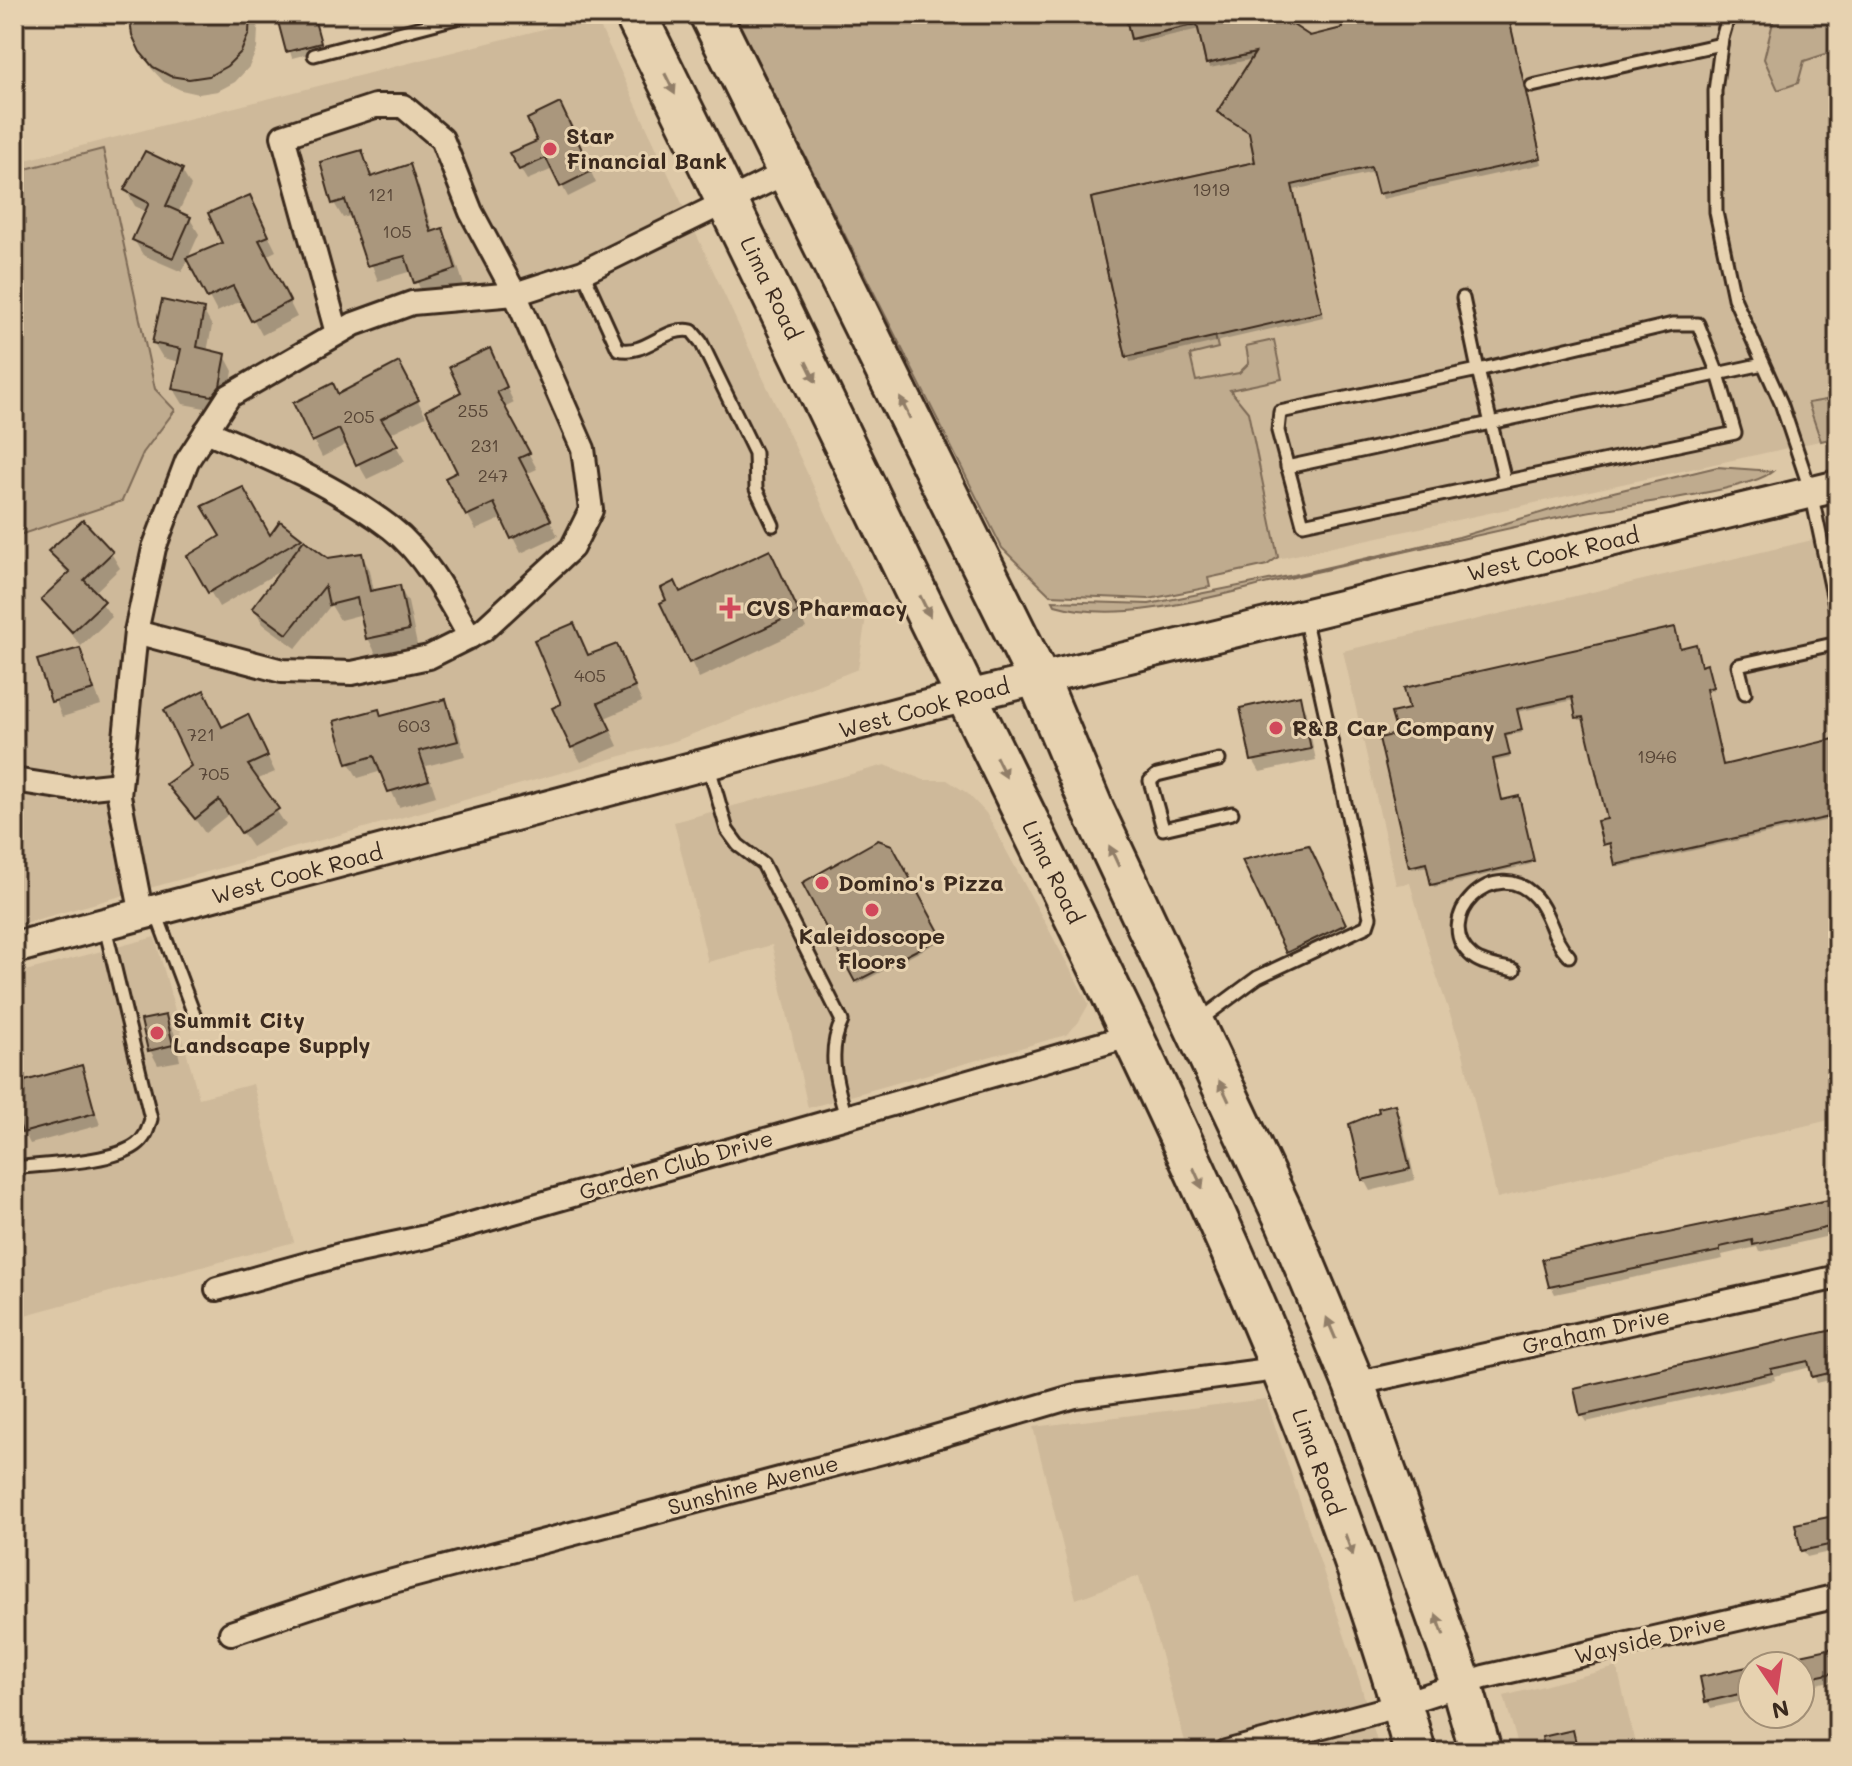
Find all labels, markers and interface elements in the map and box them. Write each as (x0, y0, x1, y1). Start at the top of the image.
one-way arrow (663, 72, 677, 95)
place label: Star Financial Bank (566, 121, 727, 175)
marker: Star Financial Bank (541, 140, 559, 158)
house number: 1919 (1192, 177, 1230, 201)
house number: 121 (368, 182, 394, 206)
house number: 105 (382, 219, 412, 243)
street label: Lima Road (734, 231, 809, 344)
one-way arrow (805, 361, 818, 384)
one-way arrow (899, 397, 912, 420)
house number: 255 (457, 398, 489, 422)
house number: 205 (343, 404, 375, 428)
house number: 231 (471, 433, 499, 457)
house number: 247 (478, 463, 508, 487)
street label: West Cook Road (1464, 520, 1642, 587)
place label: CVS Pharmacy (746, 593, 907, 622)
one-way arrow (918, 595, 932, 618)
marker: CVS Pharmacy (721, 599, 739, 617)
house number: 405 (574, 663, 606, 687)
street label: West Cook Road (835, 671, 1013, 744)
house number: 603 (398, 713, 430, 737)
place label: R&B Car Company (1292, 713, 1495, 742)
marker: R&B Car Company (1267, 719, 1285, 737)
house number: 721 (187, 722, 215, 746)
house number: 1946 (1637, 744, 1677, 768)
one-way arrow (994, 755, 1008, 778)
house number: 705 (198, 761, 230, 785)
street label: Lima Road (1016, 815, 1091, 928)
street label: West Cook Road (208, 837, 386, 910)
one-way arrow (1107, 844, 1121, 867)
place label: Domino's Pizza (838, 868, 1004, 897)
marker: Domino's Pizza (813, 874, 831, 892)
marker: Kaleidoscope Floors (863, 901, 881, 919)
place label: Kaleidoscope Floors (799, 921, 945, 975)
place label: Summit City Landscape Supply (173, 1005, 371, 1059)
marker: Summit City Landscape Supply (148, 1024, 166, 1042)
one-way arrow (1217, 1080, 1231, 1103)
street label: Garden Club Drive (576, 1123, 776, 1206)
one-way arrow (1191, 1166, 1205, 1190)
street label: Graham Drive (1520, 1301, 1672, 1360)
one-way arrow (1324, 1316, 1337, 1340)
street label: Lima Road (1286, 1405, 1351, 1519)
street label: Sunshine Avenue (664, 1448, 841, 1521)
one-way arrow (1343, 1533, 1356, 1557)
street label: Wayside Drive (1571, 1607, 1729, 1670)
one-way arrow (1434, 1612, 1446, 1636)
north arrow (1736, 1650, 1816, 1730)
text: N (1769, 1694, 1792, 1726)

